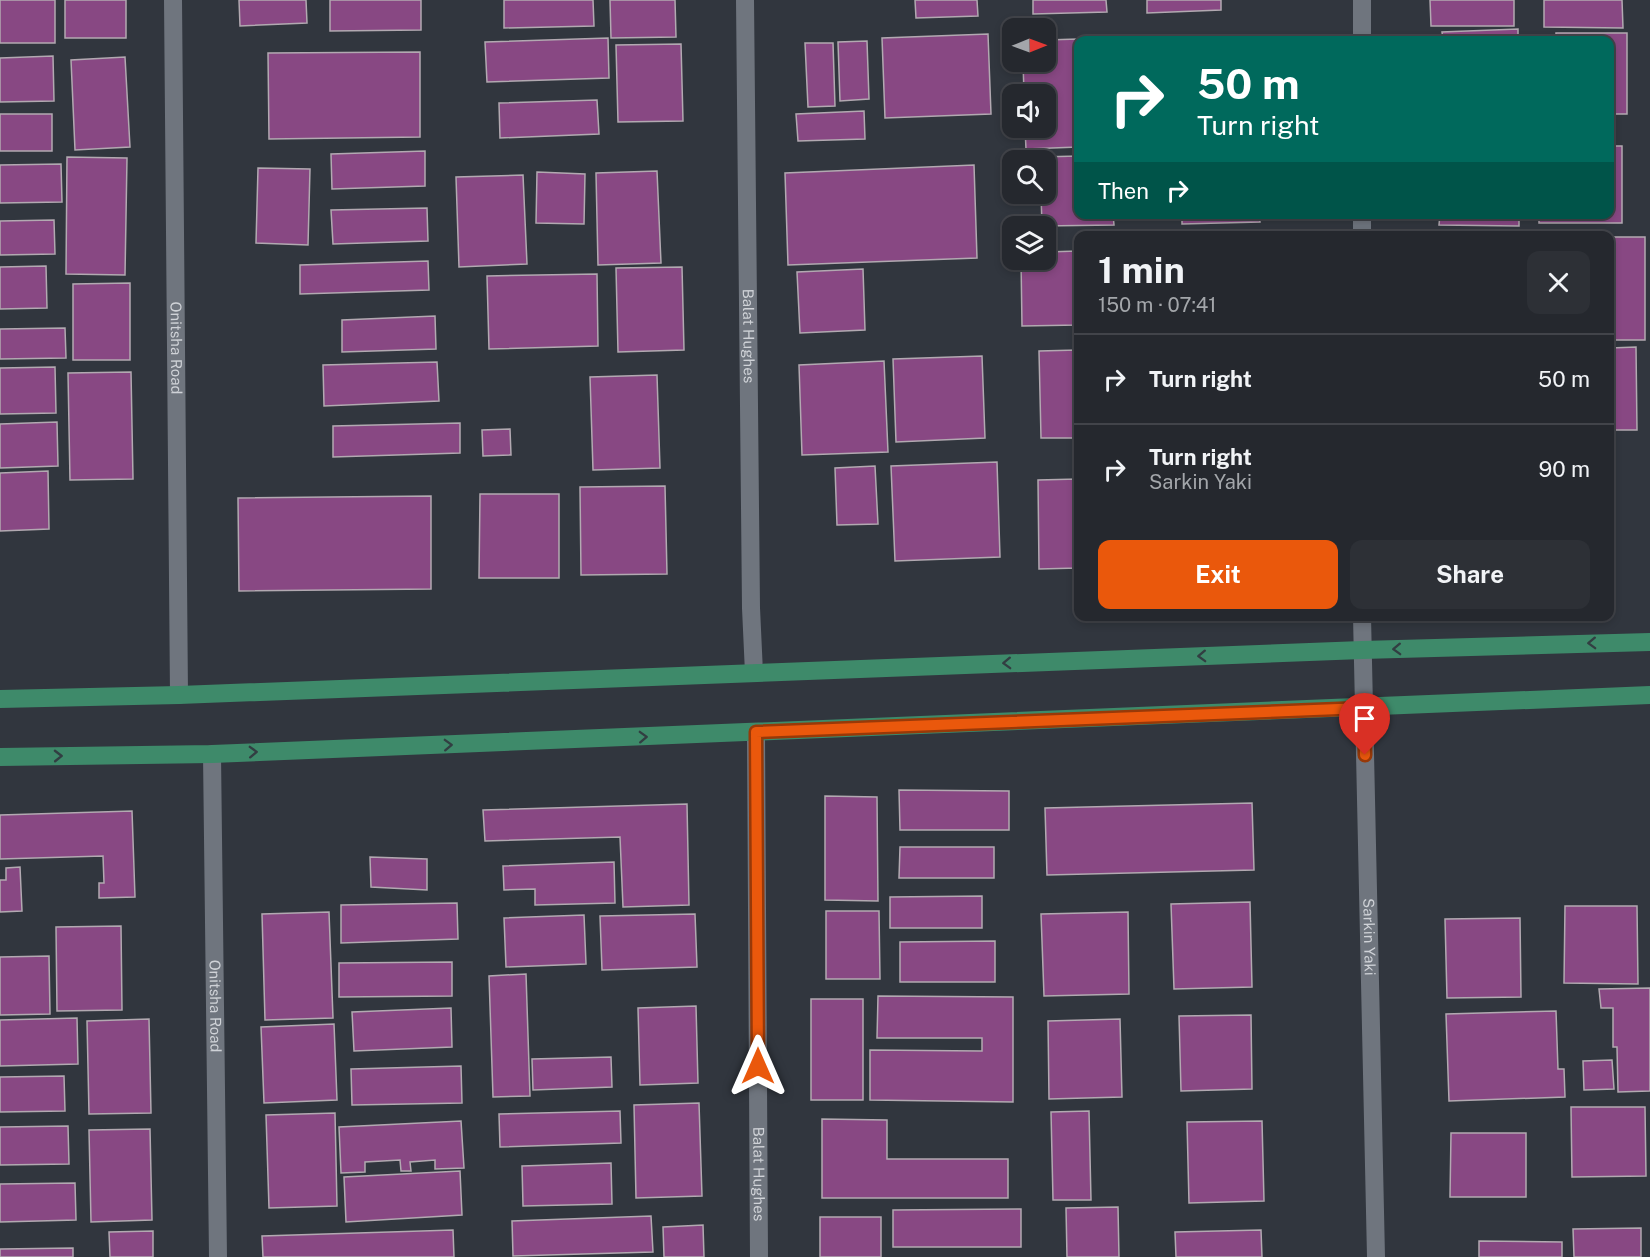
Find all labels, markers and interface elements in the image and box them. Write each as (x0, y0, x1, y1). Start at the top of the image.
north arrow (1002, 18, 1056, 72)
map controls (1002, 18, 1056, 270)
text: 50 m (1197, 59, 1300, 108)
icon: right (1098, 60, 1176, 138)
button: sound (1002, 84, 1056, 138)
text: Turn right (1197, 109, 1320, 141)
button: search (1002, 150, 1056, 204)
icon: right (1161, 174, 1194, 207)
text: Then (1098, 178, 1149, 204)
button: layers (1002, 216, 1056, 270)
text: 1 min (1098, 249, 1185, 291)
button: close (1527, 251, 1590, 314)
street label: Balat Hughes (740, 289, 758, 383)
text: 150 m · 07:41 (1098, 293, 1217, 317)
street label: Onitsha Road (168, 301, 185, 394)
icon: right (1098, 363, 1131, 396)
text: Turn right (1149, 366, 1252, 392)
text: 50 m (1538, 366, 1590, 392)
text: Turn right (1149, 444, 1252, 470)
icon: right (1098, 453, 1131, 486)
text: 90 m (1539, 456, 1590, 482)
text: Sarkin Yaki (1149, 470, 1252, 494)
button: Exit (1098, 540, 1338, 609)
button: Share (1350, 540, 1590, 609)
one-way arrow (1587, 637, 1596, 650)
one-way arrow (1392, 642, 1401, 655)
one-way arrow (1197, 649, 1206, 662)
one-way arrow (1002, 657, 1011, 670)
pin (1339, 693, 1390, 755)
icon: arrive (1348, 702, 1381, 735)
one-way arrow (639, 731, 648, 743)
one-way arrow (444, 738, 453, 751)
one-way arrow (249, 746, 258, 759)
one-way arrow (54, 750, 63, 763)
street label: Sarkin Yaki (1360, 898, 1379, 976)
street label: Onitsha Road (206, 959, 225, 1052)
position arrow (726, 1034, 790, 1098)
street label: Balat Hughes (750, 1127, 768, 1221)

